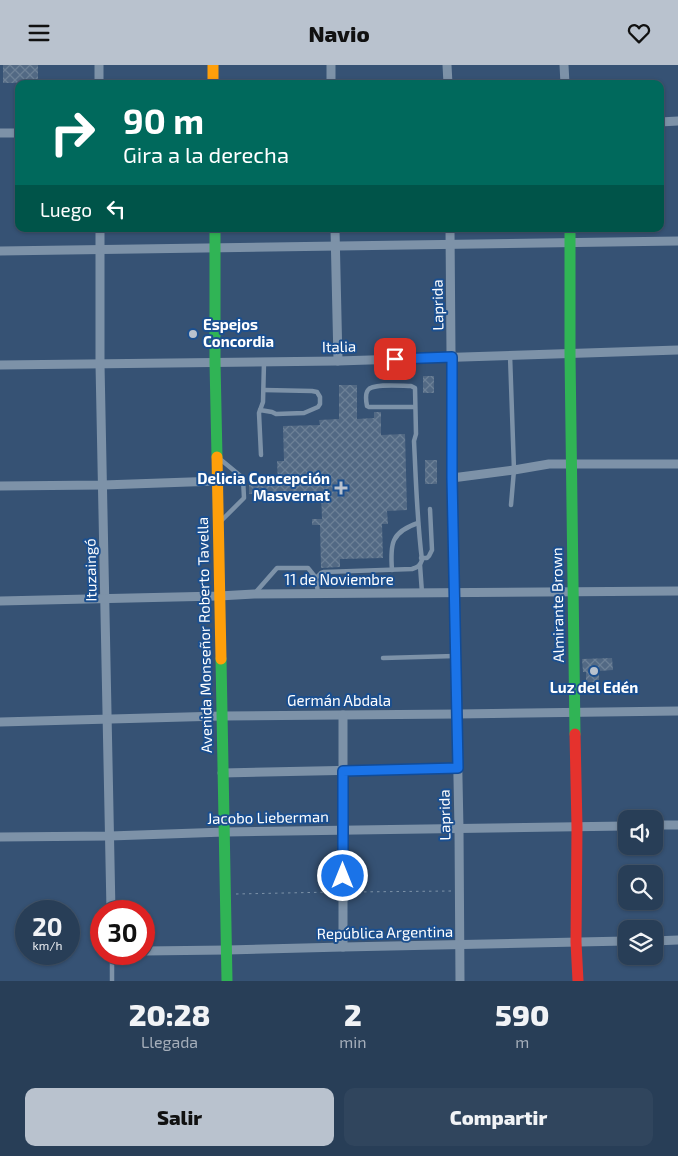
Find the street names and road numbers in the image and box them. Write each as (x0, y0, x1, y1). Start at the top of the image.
street label: Laprida (428, 279, 446, 331)
street label: Italia (322, 337, 356, 355)
street label: Avenida Monseñor Roberto Tavella (193, 517, 215, 753)
street label: Ituzaingó (80, 538, 100, 602)
street label: Almirante Brown (547, 547, 567, 663)
street label: 11 de Noviembre (284, 570, 394, 588)
street label: Germán Abdala (287, 691, 391, 709)
street label: Laprida (435, 789, 453, 841)
street label: Jacobo Lieberman (207, 807, 329, 827)
street label: República Argentina (317, 922, 453, 942)

